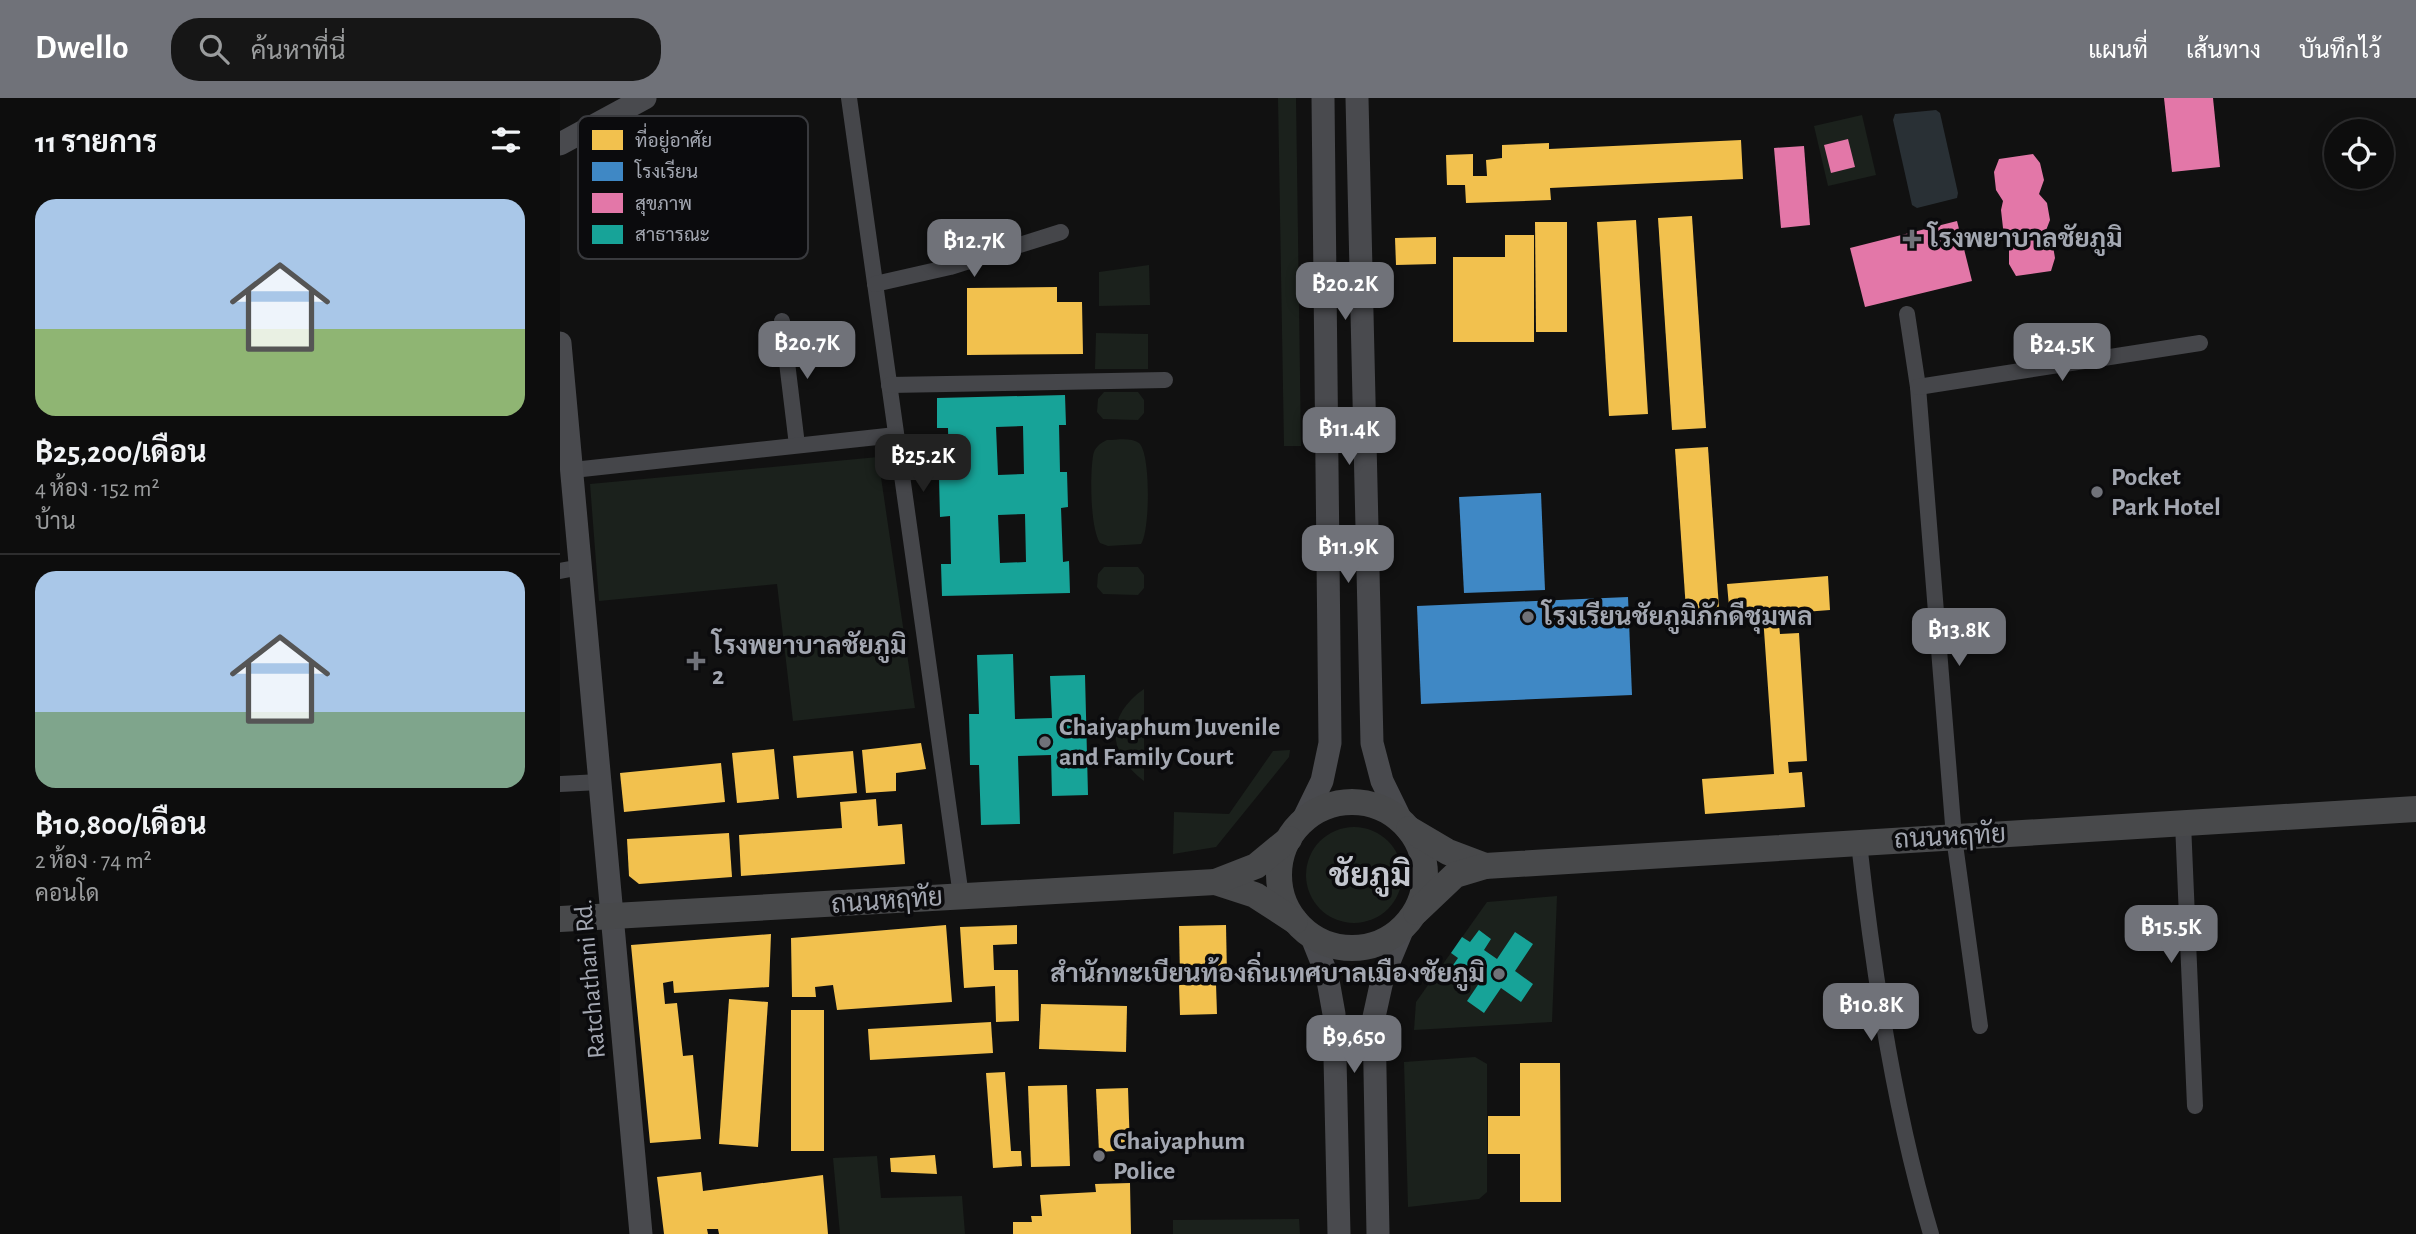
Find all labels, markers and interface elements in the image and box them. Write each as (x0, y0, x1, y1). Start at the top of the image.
search box (171, 18, 661, 81)
icon: search (195, 30, 233, 68)
text: Dwello (35, 32, 129, 65)
text: ค้นหาที่นี่ (251, 38, 346, 64)
text: แผนที่ (2088, 39, 2148, 63)
text: เส้นทาง (2186, 39, 2261, 63)
text: บันทึกไว้ (2299, 39, 2381, 63)
legend (578, 116, 808, 259)
map controls (2324, 119, 2394, 189)
button: locate (2324, 119, 2394, 189)
icon: filters (487, 121, 525, 159)
text: ที่อยู่อาศัย (635, 123, 712, 154)
text: 11 รายการ (35, 128, 157, 158)
text: โรงเรียน (634, 159, 698, 182)
text: สุขภาพ (635, 195, 692, 216)
pin: ฿12.7K (917, 220, 1031, 279)
place label: โรงพยาบาลชัยภูมิ (1926, 221, 2123, 256)
text: สาธารณะ (635, 226, 710, 245)
marker: โรงพยาบาลชัยภูมิ (1902, 229, 1922, 249)
text: ฿12.7K (943, 230, 1005, 253)
icon: home (217, 244, 343, 370)
pin: ฿20.2K (1288, 262, 1402, 322)
text: ฿20.2K (1312, 273, 1378, 296)
pin: ฿20.7K (750, 322, 864, 381)
pin: ฿24.5K (2005, 324, 2119, 383)
text: ฿20.7K (774, 332, 840, 355)
text: ฿24.5K (2030, 334, 2094, 357)
pin: ฿11.4K (1292, 408, 1406, 467)
text: ฿11.4K (1319, 418, 1379, 441)
pin: ฿25.2K (866, 434, 980, 494)
text: ฿25,200/เดือน (35, 438, 207, 468)
text: ฿25.2K (891, 445, 955, 468)
place label: Pocket Park Hotel (2111, 464, 2221, 520)
text: 4 ห้อง · 152 m² (35, 478, 160, 501)
marker: Pocket Park Hotel (2089, 484, 2105, 500)
text: บ้าน (35, 511, 76, 534)
pin: ฿11.9K (1291, 526, 1405, 585)
text: ฿11.9K (1318, 536, 1378, 559)
place label: โรงเรียนชัยภูมิภักดีชุมพล (1540, 599, 1813, 634)
pin: ฿13.8K (1902, 608, 2016, 668)
marker: โรงเรียนชัยภูมิภักดีชุมพล (1520, 609, 1536, 625)
icon: home (217, 616, 343, 742)
text: ฿13.8K (1928, 619, 1990, 642)
place label: โรงพยาบาลชัยภูมิ 2 (710, 628, 907, 689)
marker: โรงพยาบาลชัยภูมิ 2 (686, 651, 706, 671)
place label: Chaiyaphum Juvenile and Family Court (1059, 714, 1280, 770)
marker: Chaiyaphum Juvenile and Family Court (1037, 734, 1053, 750)
text: ฿10,800/เดือน (35, 810, 207, 840)
street label: ถนนหฤทัย (1893, 817, 2007, 855)
text: 2 ห้อง · 74 m² (35, 850, 152, 873)
district label: ชัยภูมิ (1329, 856, 1411, 897)
street label: ถนนหฤทัย (830, 880, 944, 920)
text: คอนโด (35, 883, 99, 906)
street label: Ratchathani Rd. (570, 898, 610, 1060)
pin: ฿15.5K (2114, 906, 2228, 965)
text: ฿15.5K (2141, 916, 2201, 939)
place label: สำนักทะเบียนท้องถิ่นเทศบาลเมืองชัยภูมิ (1050, 951, 1485, 991)
marker: สำนักทะเบียนท้องถิ่นเทศบาลเมืองชัยภูมิ (1491, 966, 1507, 982)
pin: ฿10.8K (1814, 984, 1928, 1043)
text: ฿10.8K (1839, 994, 1903, 1017)
pin: ฿9,650 (1297, 1016, 1411, 1075)
text: ฿9,650 (1322, 1026, 1386, 1049)
place label: Chaiyaphum Police (1113, 1128, 1245, 1184)
marker: Chaiyaphum Police (1091, 1148, 1107, 1164)

